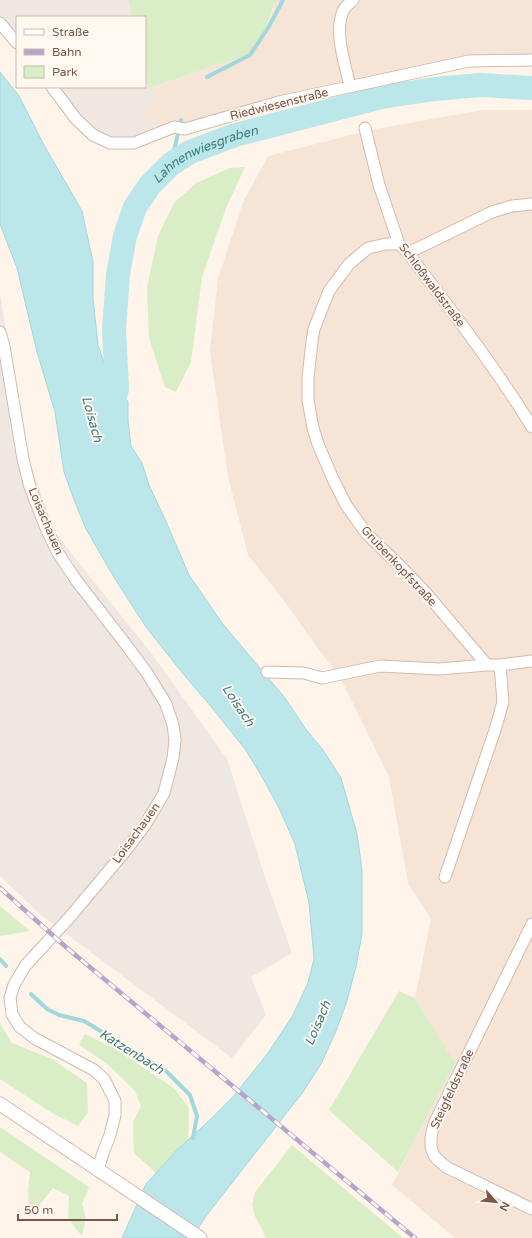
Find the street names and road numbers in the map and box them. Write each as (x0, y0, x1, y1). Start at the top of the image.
street label: Riedwiesenstraße (228, 85, 330, 123)
street label: Schloßwaldstraße (396, 240, 468, 330)
street label: Loisachauen (26, 485, 66, 557)
street label: Grubenkopfstraße (358, 523, 440, 609)
street label: Loisachauen (109, 800, 163, 866)
street label: Steigfeldstraße (427, 1047, 477, 1131)

